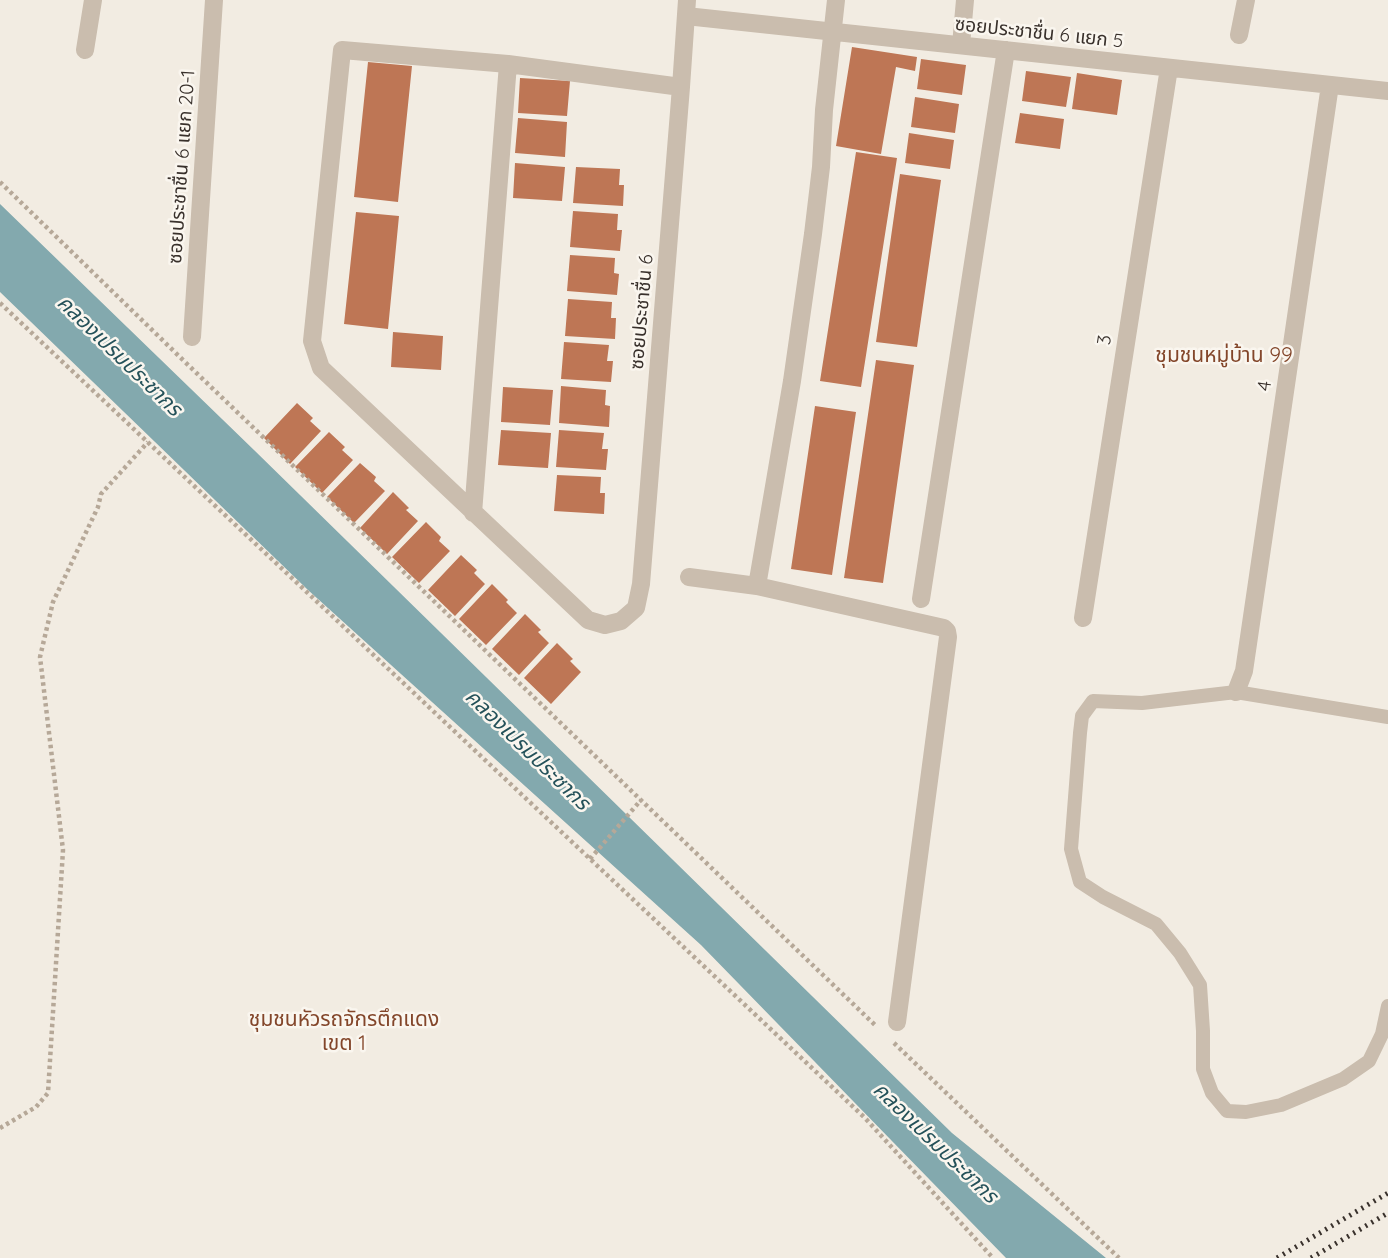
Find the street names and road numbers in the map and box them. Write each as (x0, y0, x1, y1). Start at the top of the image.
street label: ซอยประชาชื่น 6 แยก 5 (954, 13, 1124, 53)
street label: ซอยประชาชื่น 6 แยก 20-1 (164, 69, 200, 265)
street label: ซอยประชาชื่น 6 (626, 253, 658, 371)
street label: 3 (1093, 333, 1117, 347)
street label: 4 (1253, 379, 1277, 393)

